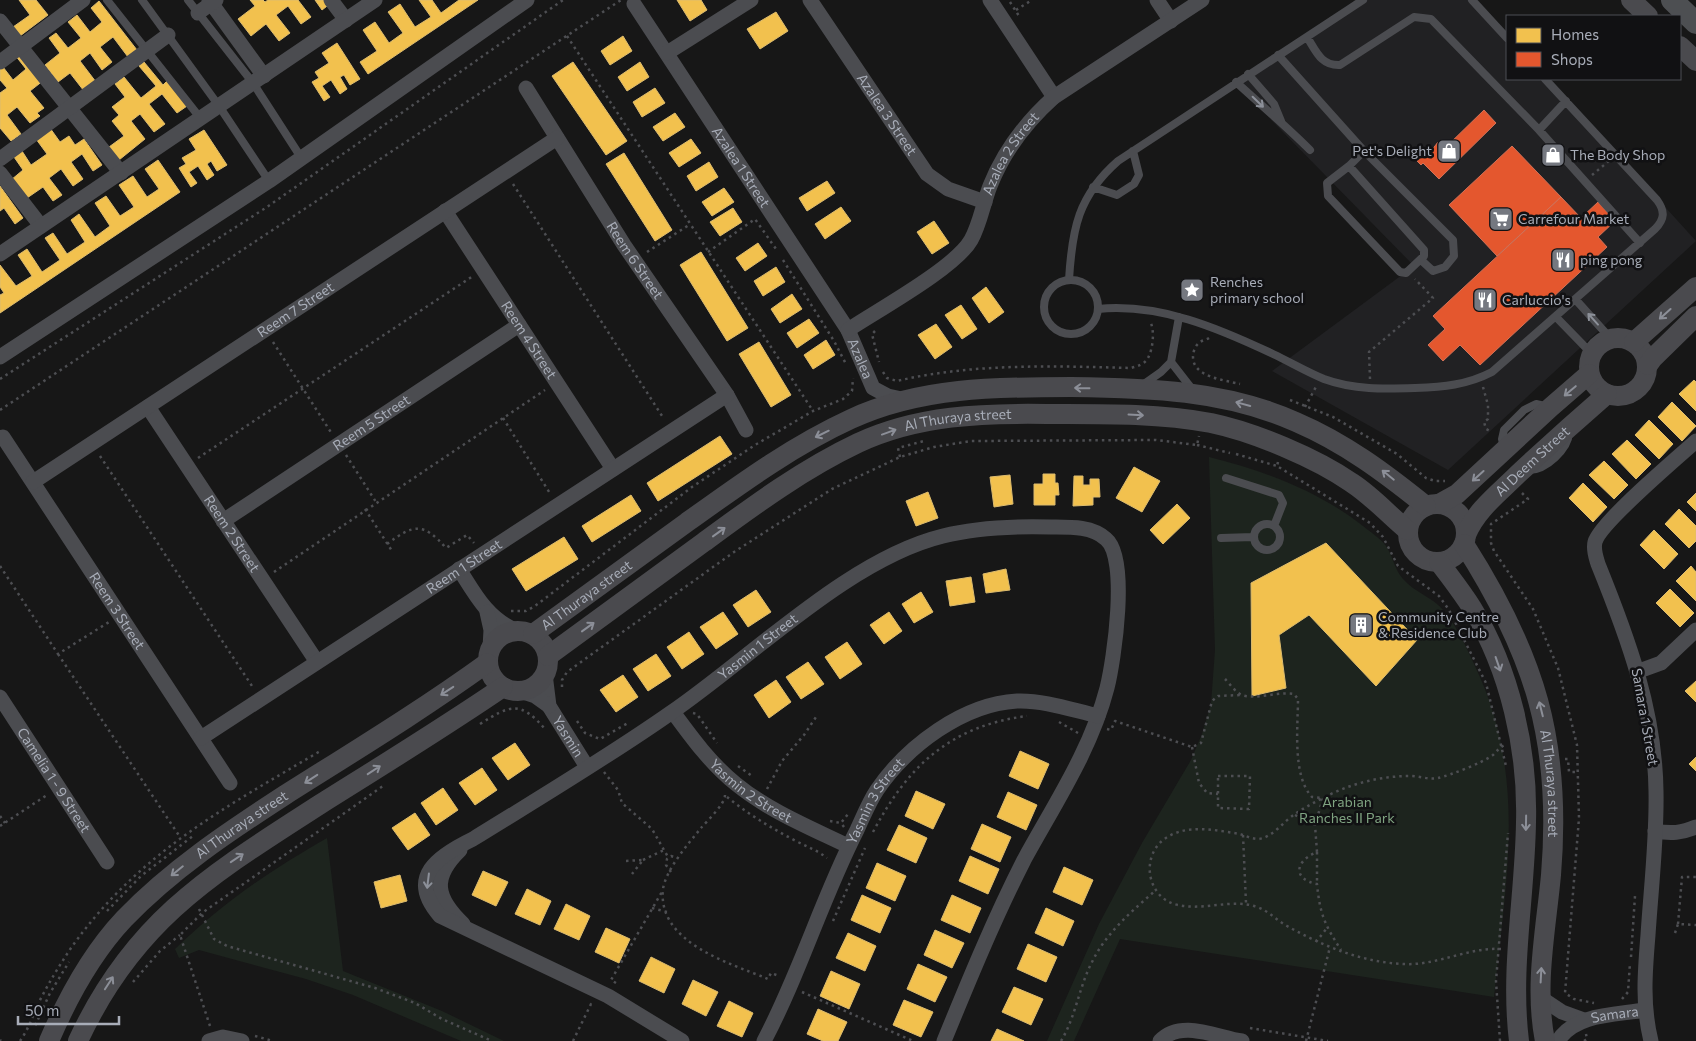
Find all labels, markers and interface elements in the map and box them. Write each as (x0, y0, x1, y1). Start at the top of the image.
legend (1506, 15, 1681, 80)
text: Homes (1551, 25, 1599, 43)
text: Shops (1551, 50, 1593, 68)
street label: Azalea 3 Street (854, 70, 921, 159)
one-way arrow (1252, 96, 1264, 108)
street label: Azalea 2 Street (978, 108, 1042, 197)
street label: Azalea 1 Street (709, 123, 774, 211)
shop icon: Pet's Delight (1436, 138, 1462, 164)
place label: Pet's Delight (1352, 142, 1432, 159)
shop icon: The Body Shop (1540, 142, 1566, 168)
place label: The Body Shop (1570, 146, 1665, 163)
supermarket icon: Carrefour Market (1488, 206, 1514, 232)
place label: Carrefour Market (1518, 210, 1630, 227)
street label: Reem 6 Street (604, 218, 668, 302)
restaurant icon: ping pong (1550, 247, 1576, 273)
place label: ping pong (1580, 251, 1643, 268)
place label: Renches primary school (1210, 273, 1304, 306)
place icon: Renches primary school (1179, 277, 1205, 303)
street label: Reem 7 Street (254, 278, 337, 341)
restaurant icon: Carluccio's (1472, 287, 1498, 313)
place label: Carluccio's (1502, 291, 1571, 308)
street label: Reem 4 Street (498, 298, 561, 382)
one-way arrow (1658, 309, 1671, 320)
one-way arrow (1588, 313, 1599, 326)
street label: Azalea (845, 336, 877, 381)
one-way arrow (1074, 383, 1090, 392)
one-way arrow (1564, 385, 1577, 396)
street label: Reem 5 Street (329, 391, 413, 454)
one-way arrow (1235, 399, 1251, 408)
street label: Al Thuraya street (902, 405, 1012, 434)
one-way arrow (1128, 411, 1144, 420)
street label: Al Deem Street (1491, 422, 1573, 499)
one-way arrow (880, 427, 896, 436)
one-way arrow (815, 429, 830, 439)
one-way arrow (1381, 470, 1394, 481)
one-way arrow (1471, 470, 1484, 481)
street label: Reem 2 Street (201, 492, 264, 575)
one-way arrow (712, 526, 725, 537)
street label: Reem 1 Street (423, 535, 505, 597)
street label: Al Thuraya street (537, 556, 635, 634)
street label: Reem 3 Street (86, 569, 149, 653)
place label: Community Centre & Residence Club (1378, 608, 1499, 641)
street label: Yasmin 1 Street (714, 610, 801, 683)
building icon: Community Centre & Residence Club (1348, 612, 1374, 638)
one-way arrow (581, 622, 595, 632)
one-way arrow (1494, 656, 1503, 672)
street label: Samara 1 Street (1629, 667, 1662, 767)
one-way arrow (440, 685, 454, 696)
one-way arrow (1536, 702, 1545, 718)
street label: Yasmin (549, 712, 588, 760)
street label: Camelia 1 - 9 Street (14, 724, 95, 836)
street label: Al Thuraya street (1537, 728, 1562, 838)
street label: Yasmin 3 Street (842, 754, 908, 847)
street label: Yasmin 2 Street (706, 755, 795, 826)
one-way arrow (367, 765, 381, 776)
one-way arrow (304, 774, 318, 784)
street label: Al Thuraya street (192, 786, 291, 862)
park label: Arabian Ranches II Park (1299, 793, 1395, 826)
one-way arrow (1521, 815, 1531, 831)
one-way arrow (230, 853, 244, 863)
one-way arrow (171, 866, 184, 877)
one-way arrow (423, 873, 433, 889)
one-way arrow (1537, 967, 1546, 983)
one-way arrow (104, 976, 114, 990)
scale bar (18, 994, 119, 1026)
text: 50 m (25, 1001, 59, 1019)
street label: Samara (1589, 1002, 1639, 1026)

